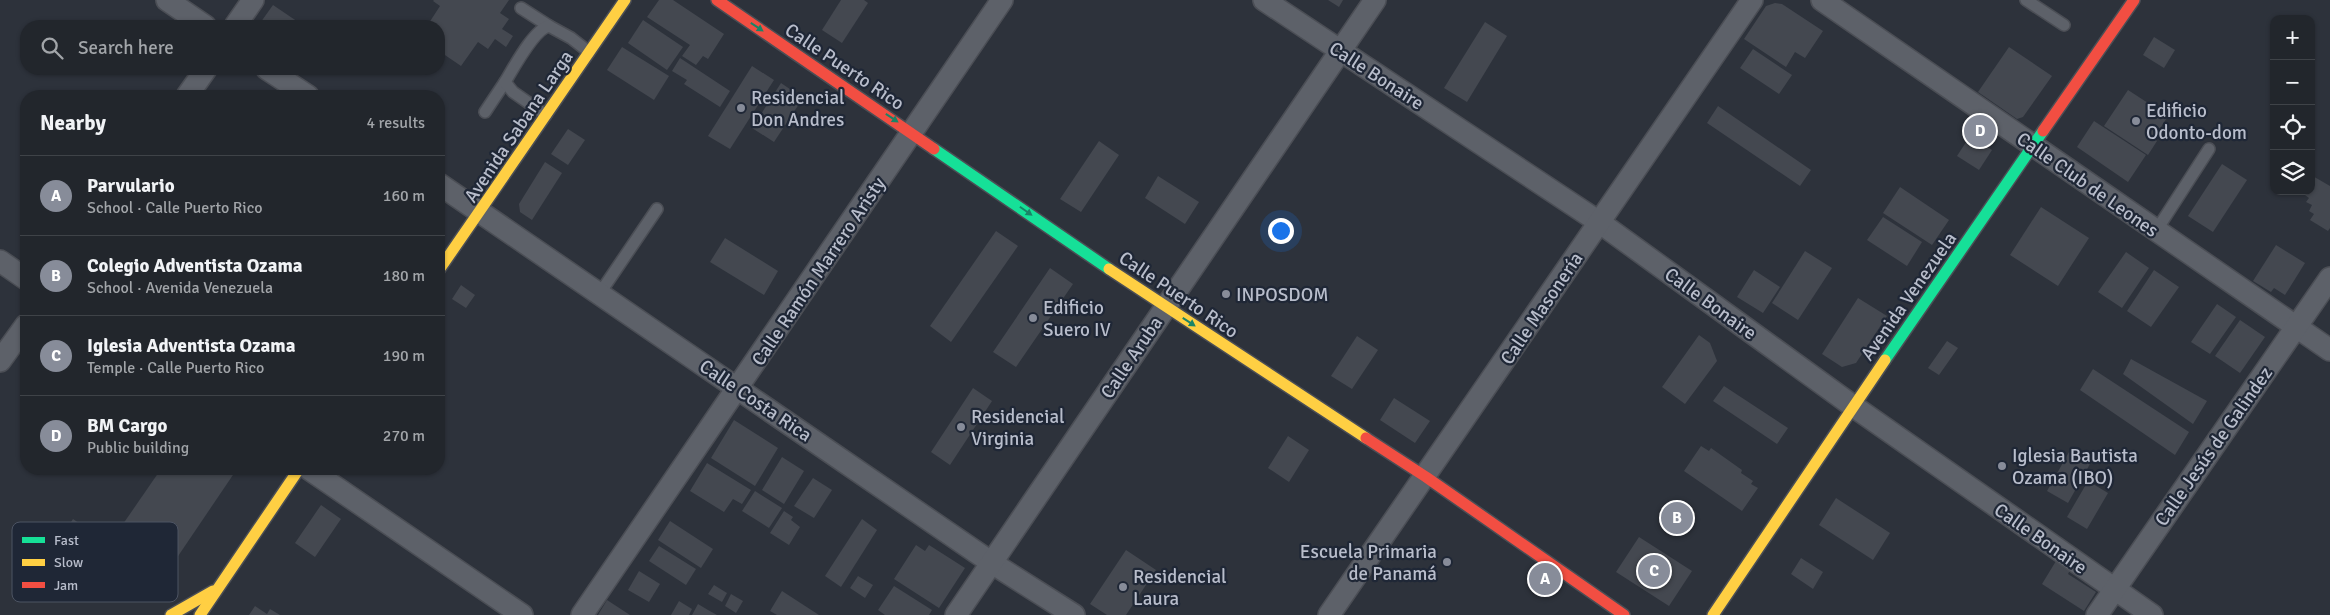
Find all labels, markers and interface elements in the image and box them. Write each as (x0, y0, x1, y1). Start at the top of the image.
map controls (2270, 15, 2315, 195)
button: + (2270, 15, 2315, 60)
street label: Calle Puerto Rico (780, 18, 909, 116)
search box (20, 20, 445, 75)
one-way arrow (750, 22, 764, 32)
icon: search (38, 34, 66, 62)
text: Search here (78, 36, 174, 60)
street label: Calle Bonaire (1325, 36, 1428, 115)
street label: Avenida Sabana Larga (459, 46, 579, 207)
button: − (2270, 60, 2315, 105)
place label: Residencial Don Andres (751, 86, 845, 132)
place label: Edificio Odonto-dom (2146, 99, 2247, 145)
marker: Residencial Don Andres (735, 102, 747, 114)
button: locate (2270, 105, 2315, 150)
text: Nearby (40, 110, 106, 136)
pin: D (1964, 112, 1996, 150)
text: 4 results (366, 113, 425, 133)
one-way arrow (885, 114, 898, 123)
marker: Edificio Odonto-dom (2130, 115, 2142, 127)
street label: Calle Club de Leones (2012, 127, 2163, 243)
button: layers (2270, 150, 2315, 195)
street label: Calle Ramón Marrero Aristy (747, 172, 891, 371)
text: Parvulario (87, 174, 175, 198)
text: A (51, 186, 61, 206)
text: 160 m (383, 186, 425, 206)
text: School · Calle Puerto Rico (87, 198, 262, 218)
one-way arrow (1019, 206, 1032, 216)
your location (1268, 218, 1294, 244)
street label: Avenida Venezuela (1856, 228, 1962, 366)
street label: Calle Puerto Rico (1114, 246, 1243, 344)
street label: Calle Masonería (1495, 248, 1588, 369)
text: Colegio Adventista Ozama (87, 254, 303, 278)
street label: Calle Bonaire (1660, 262, 1761, 345)
text: B (51, 266, 61, 286)
text: 180 m (383, 266, 425, 286)
text: School · Avenida Venezuela (87, 278, 273, 298)
place label: INPOSDOM (1236, 283, 1328, 307)
marker: INPOSDOM (1220, 288, 1232, 300)
place label: Edificio Suero IV (1043, 296, 1111, 342)
marker: Edificio Suero IV (1027, 312, 1039, 324)
street label: Calle Aruba (1096, 312, 1168, 403)
one-way arrow (1182, 317, 1195, 327)
text: Iglesia Adventista Ozama (87, 334, 295, 358)
text: C (51, 346, 61, 366)
text: 190 m (383, 346, 425, 366)
street label: Calle Costa Rica (695, 354, 816, 447)
text: Temple · Calle Puerto Rico (87, 358, 264, 378)
street label: Calle Jesús de Galindez (2150, 362, 2278, 531)
place label: Residencial Virginia (971, 405, 1065, 451)
text: BM Cargo (87, 414, 167, 438)
marker: Residencial Virginia (955, 421, 967, 433)
text: D (51, 426, 61, 446)
text: 270 m (383, 426, 425, 446)
text: Public building (87, 438, 189, 458)
place label: Iglesia Bautista Ozama (IBO) (2012, 444, 2138, 490)
marker: Iglesia Bautista Ozama (IBO) (1996, 460, 2008, 472)
street label: Calle Bonaire (1989, 498, 2092, 580)
pin: B (1661, 499, 1693, 537)
legend (12, 522, 178, 602)
text: Fast (54, 532, 79, 549)
place label: Escuela Primaria de Panamá (1300, 540, 1437, 586)
pin: C (1638, 552, 1670, 590)
text: Slow (54, 554, 83, 571)
marker: Escuela Primaria de Panamá (1441, 556, 1453, 568)
pin: A (1529, 560, 1561, 598)
place label: Residencial Laura (1133, 565, 1227, 611)
text: Jam (54, 577, 78, 594)
marker: Residencial Laura (1117, 581, 1129, 593)

